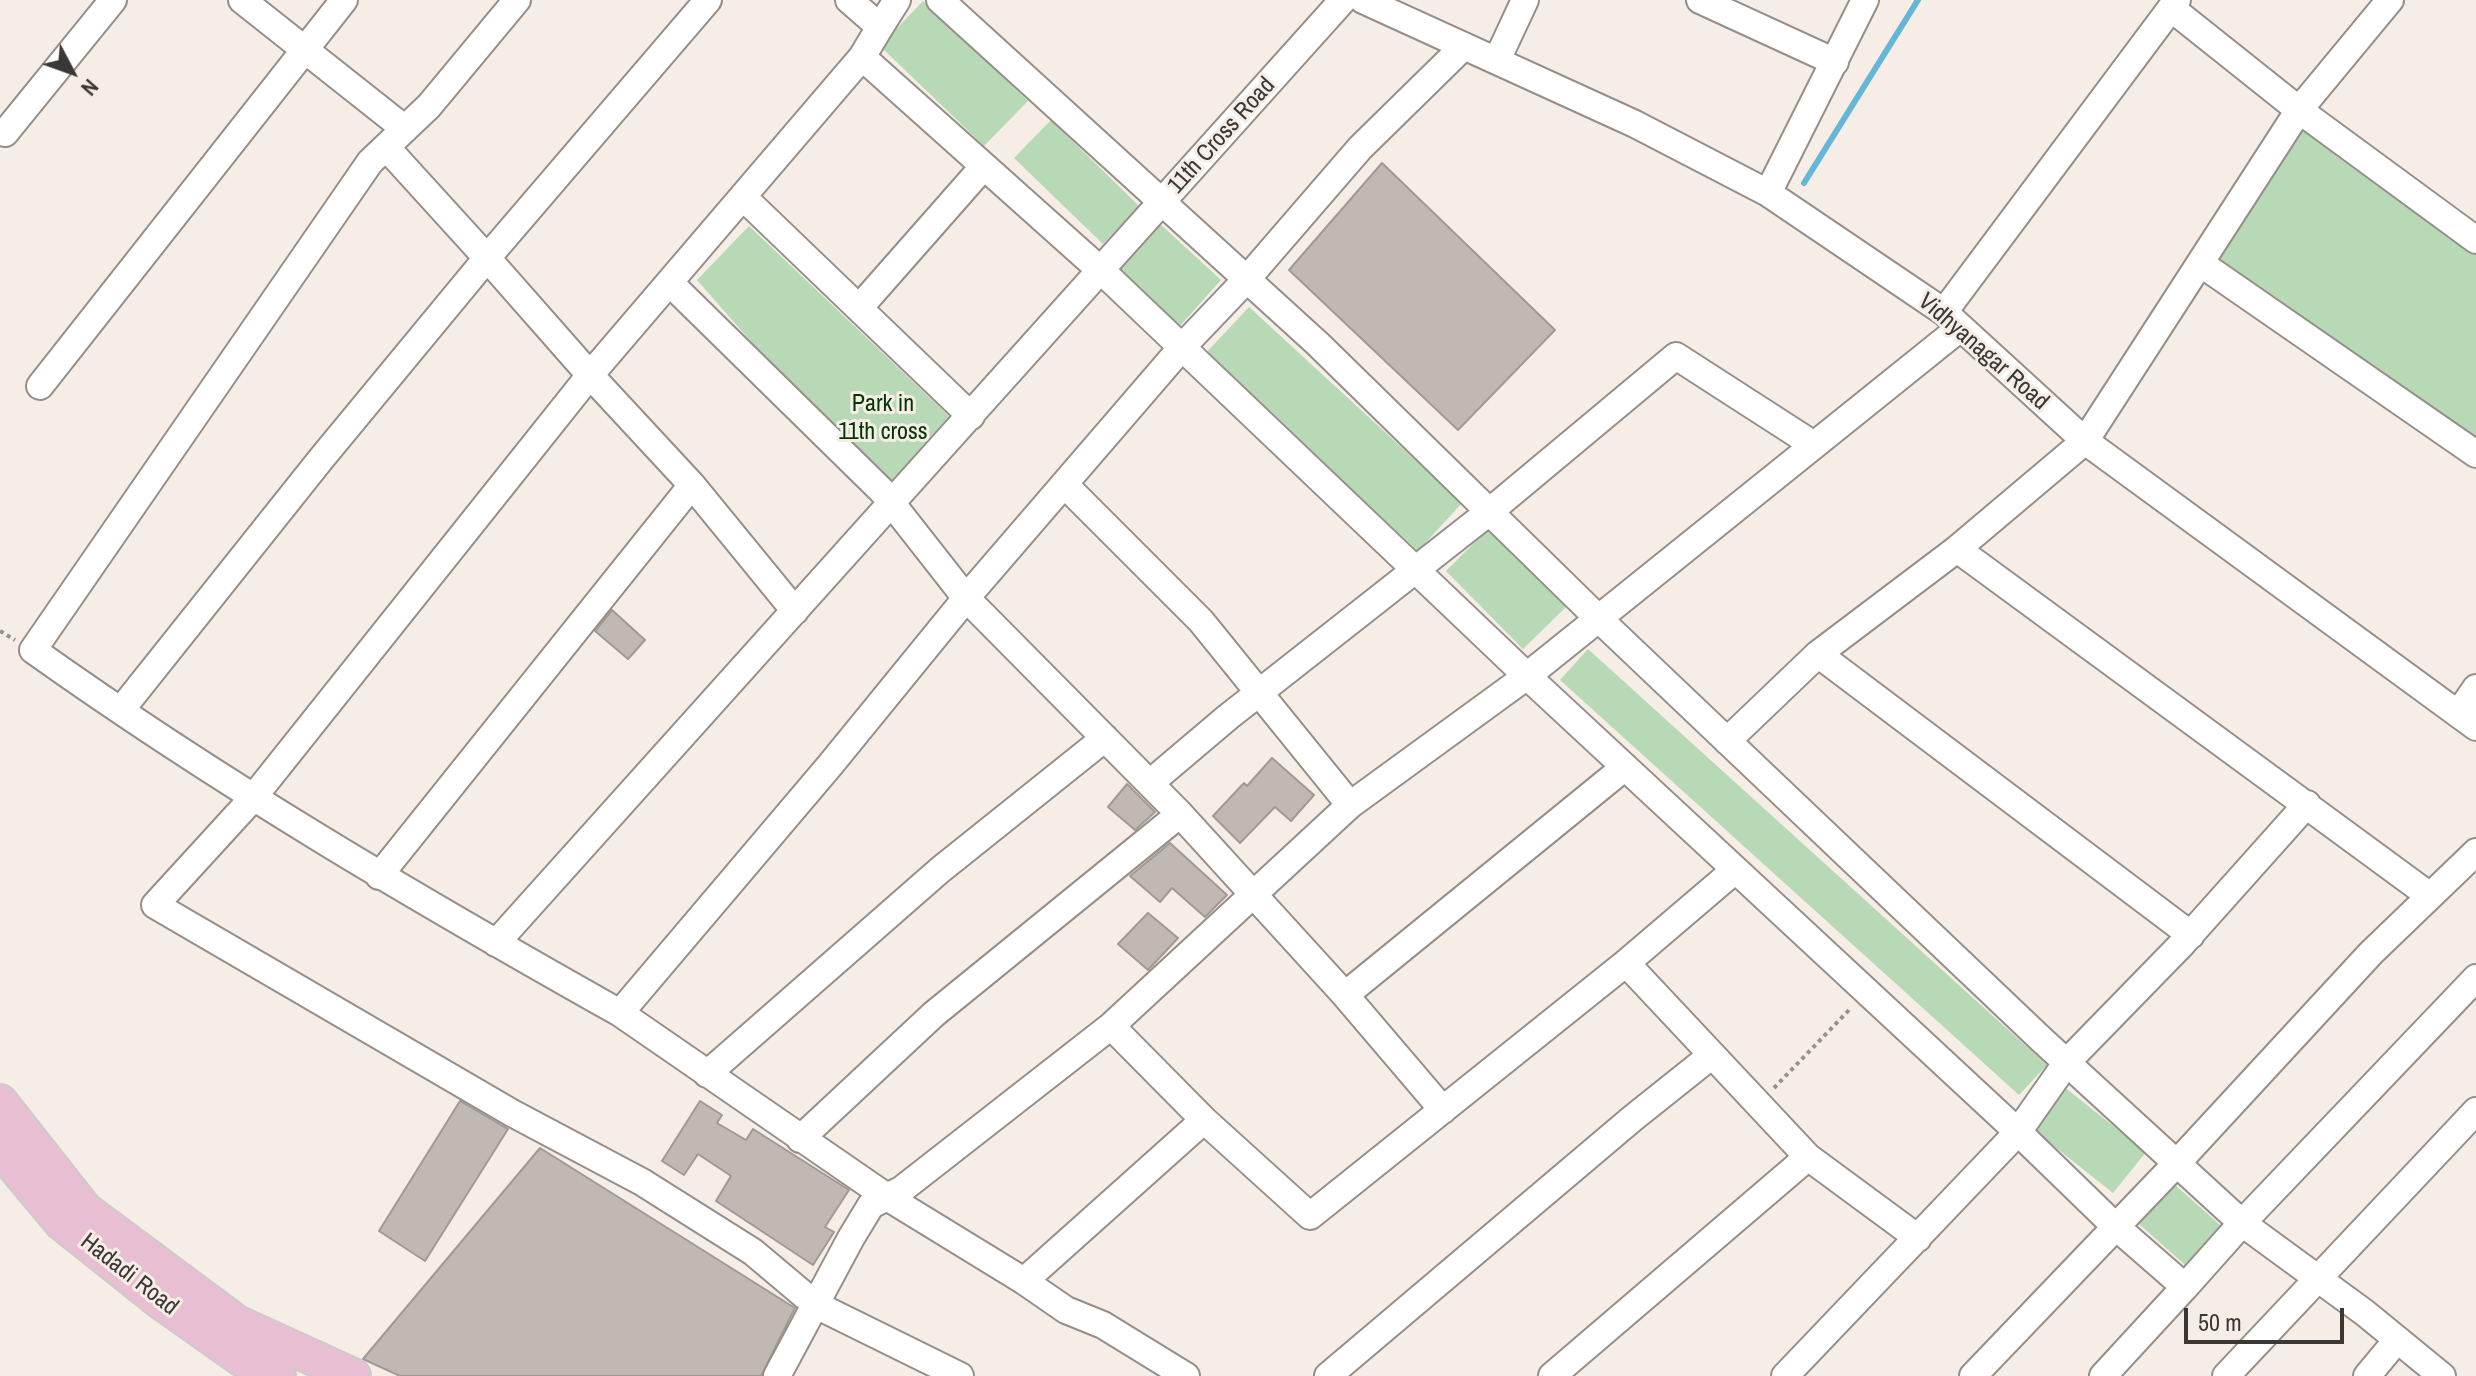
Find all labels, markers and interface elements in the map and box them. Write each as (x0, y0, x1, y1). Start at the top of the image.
north arrow (32, 32, 112, 112)
street label: 11th Cross Road (1162, 72, 1282, 200)
text: N (75, 73, 106, 103)
street label: Vidhyanagar Road (1912, 287, 2054, 417)
park label: Park in 11th cross (838, 391, 928, 447)
street label: Hadadi Road (74, 1228, 184, 1322)
scale bar (2188, 1292, 2348, 1342)
text: 50 m (2198, 1306, 2242, 1338)

